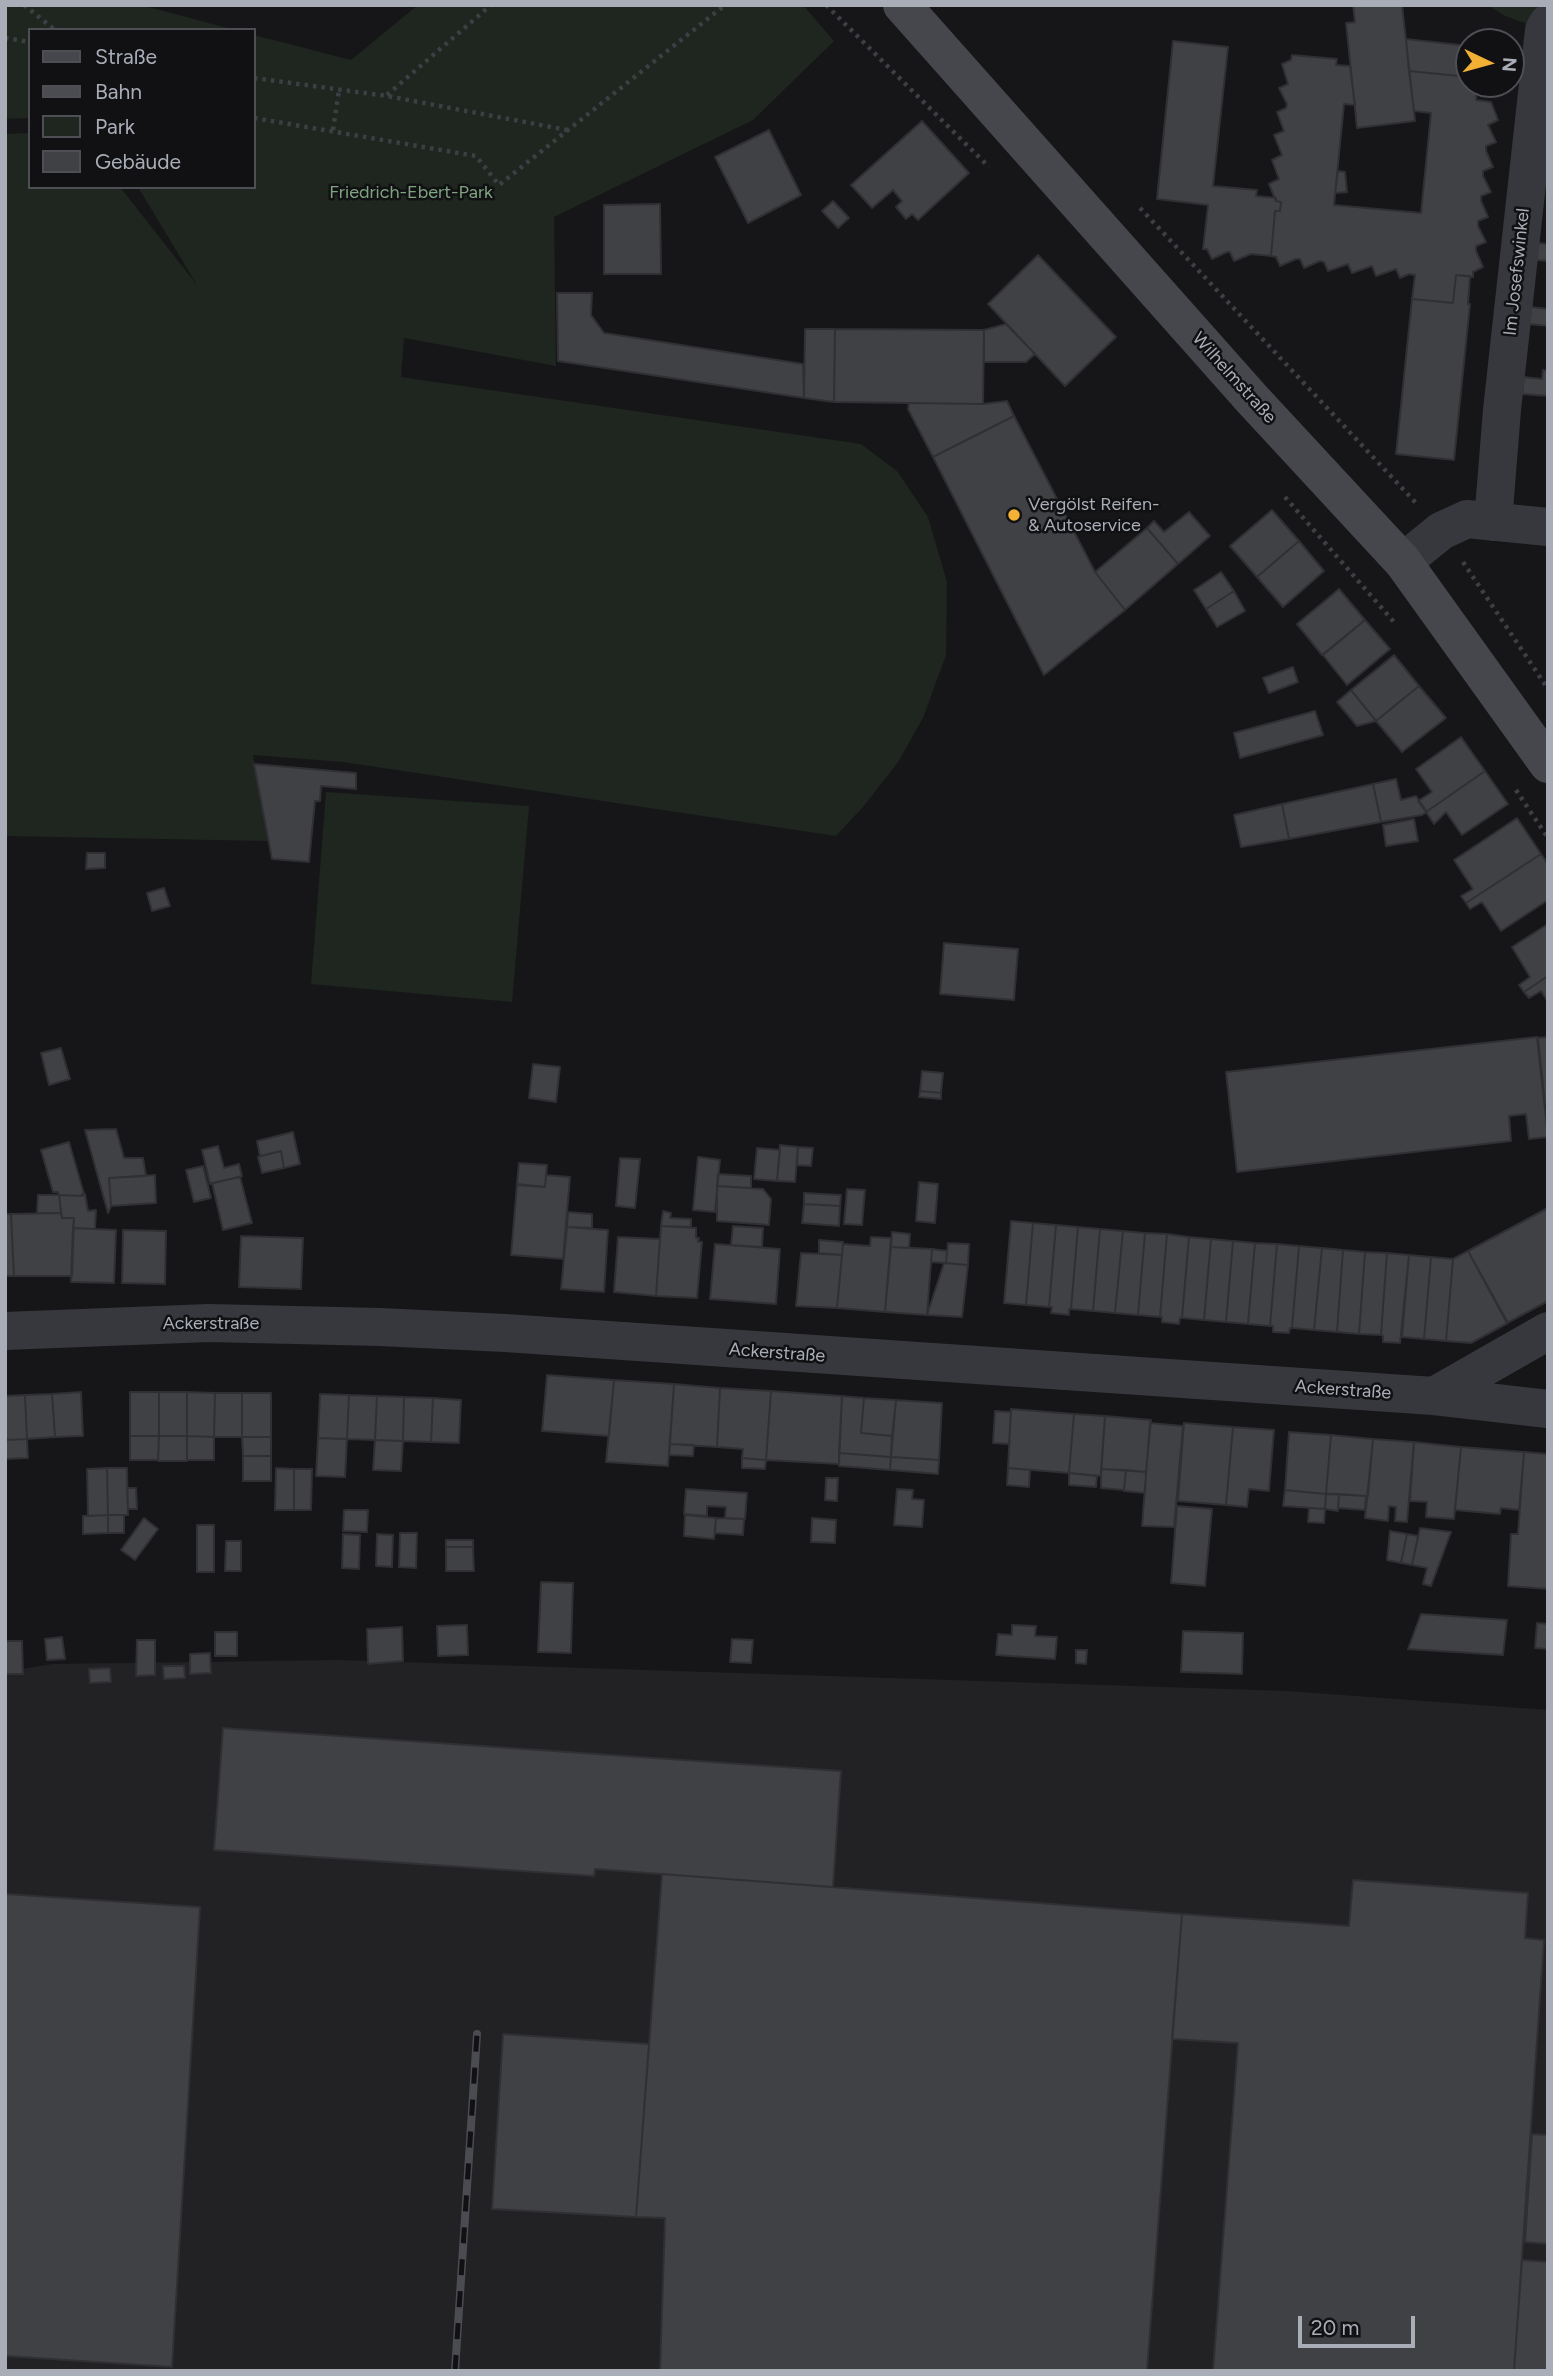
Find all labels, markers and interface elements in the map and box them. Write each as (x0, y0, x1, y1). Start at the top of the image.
legend (28, 28, 256, 189)
north arrow (1455, 28, 1525, 98)
text: Straße (95, 44, 157, 69)
text: N (1497, 56, 1522, 73)
text: Bahn (95, 79, 142, 104)
text: Park (95, 114, 135, 139)
text: Gebäude (95, 149, 181, 174)
park label: Friedrich-Ebert-Park (329, 182, 493, 204)
street label: Im Josefswinkel (1500, 207, 1534, 337)
street label: Wilhelmstraße (1187, 328, 1281, 428)
place label: Vergölst Reifen- & Autoservice (1028, 494, 1160, 536)
marker: Vergölst Reifen- & Autoservice (1006, 507, 1022, 523)
street label: Ackerstraße (163, 1313, 259, 1335)
street label: Ackerstraße (728, 1339, 826, 1367)
street label: Ackerstraße (1294, 1376, 1392, 1404)
scale bar (1301, 2302, 1418, 2346)
text: 20 m (1311, 2315, 1359, 2340)

